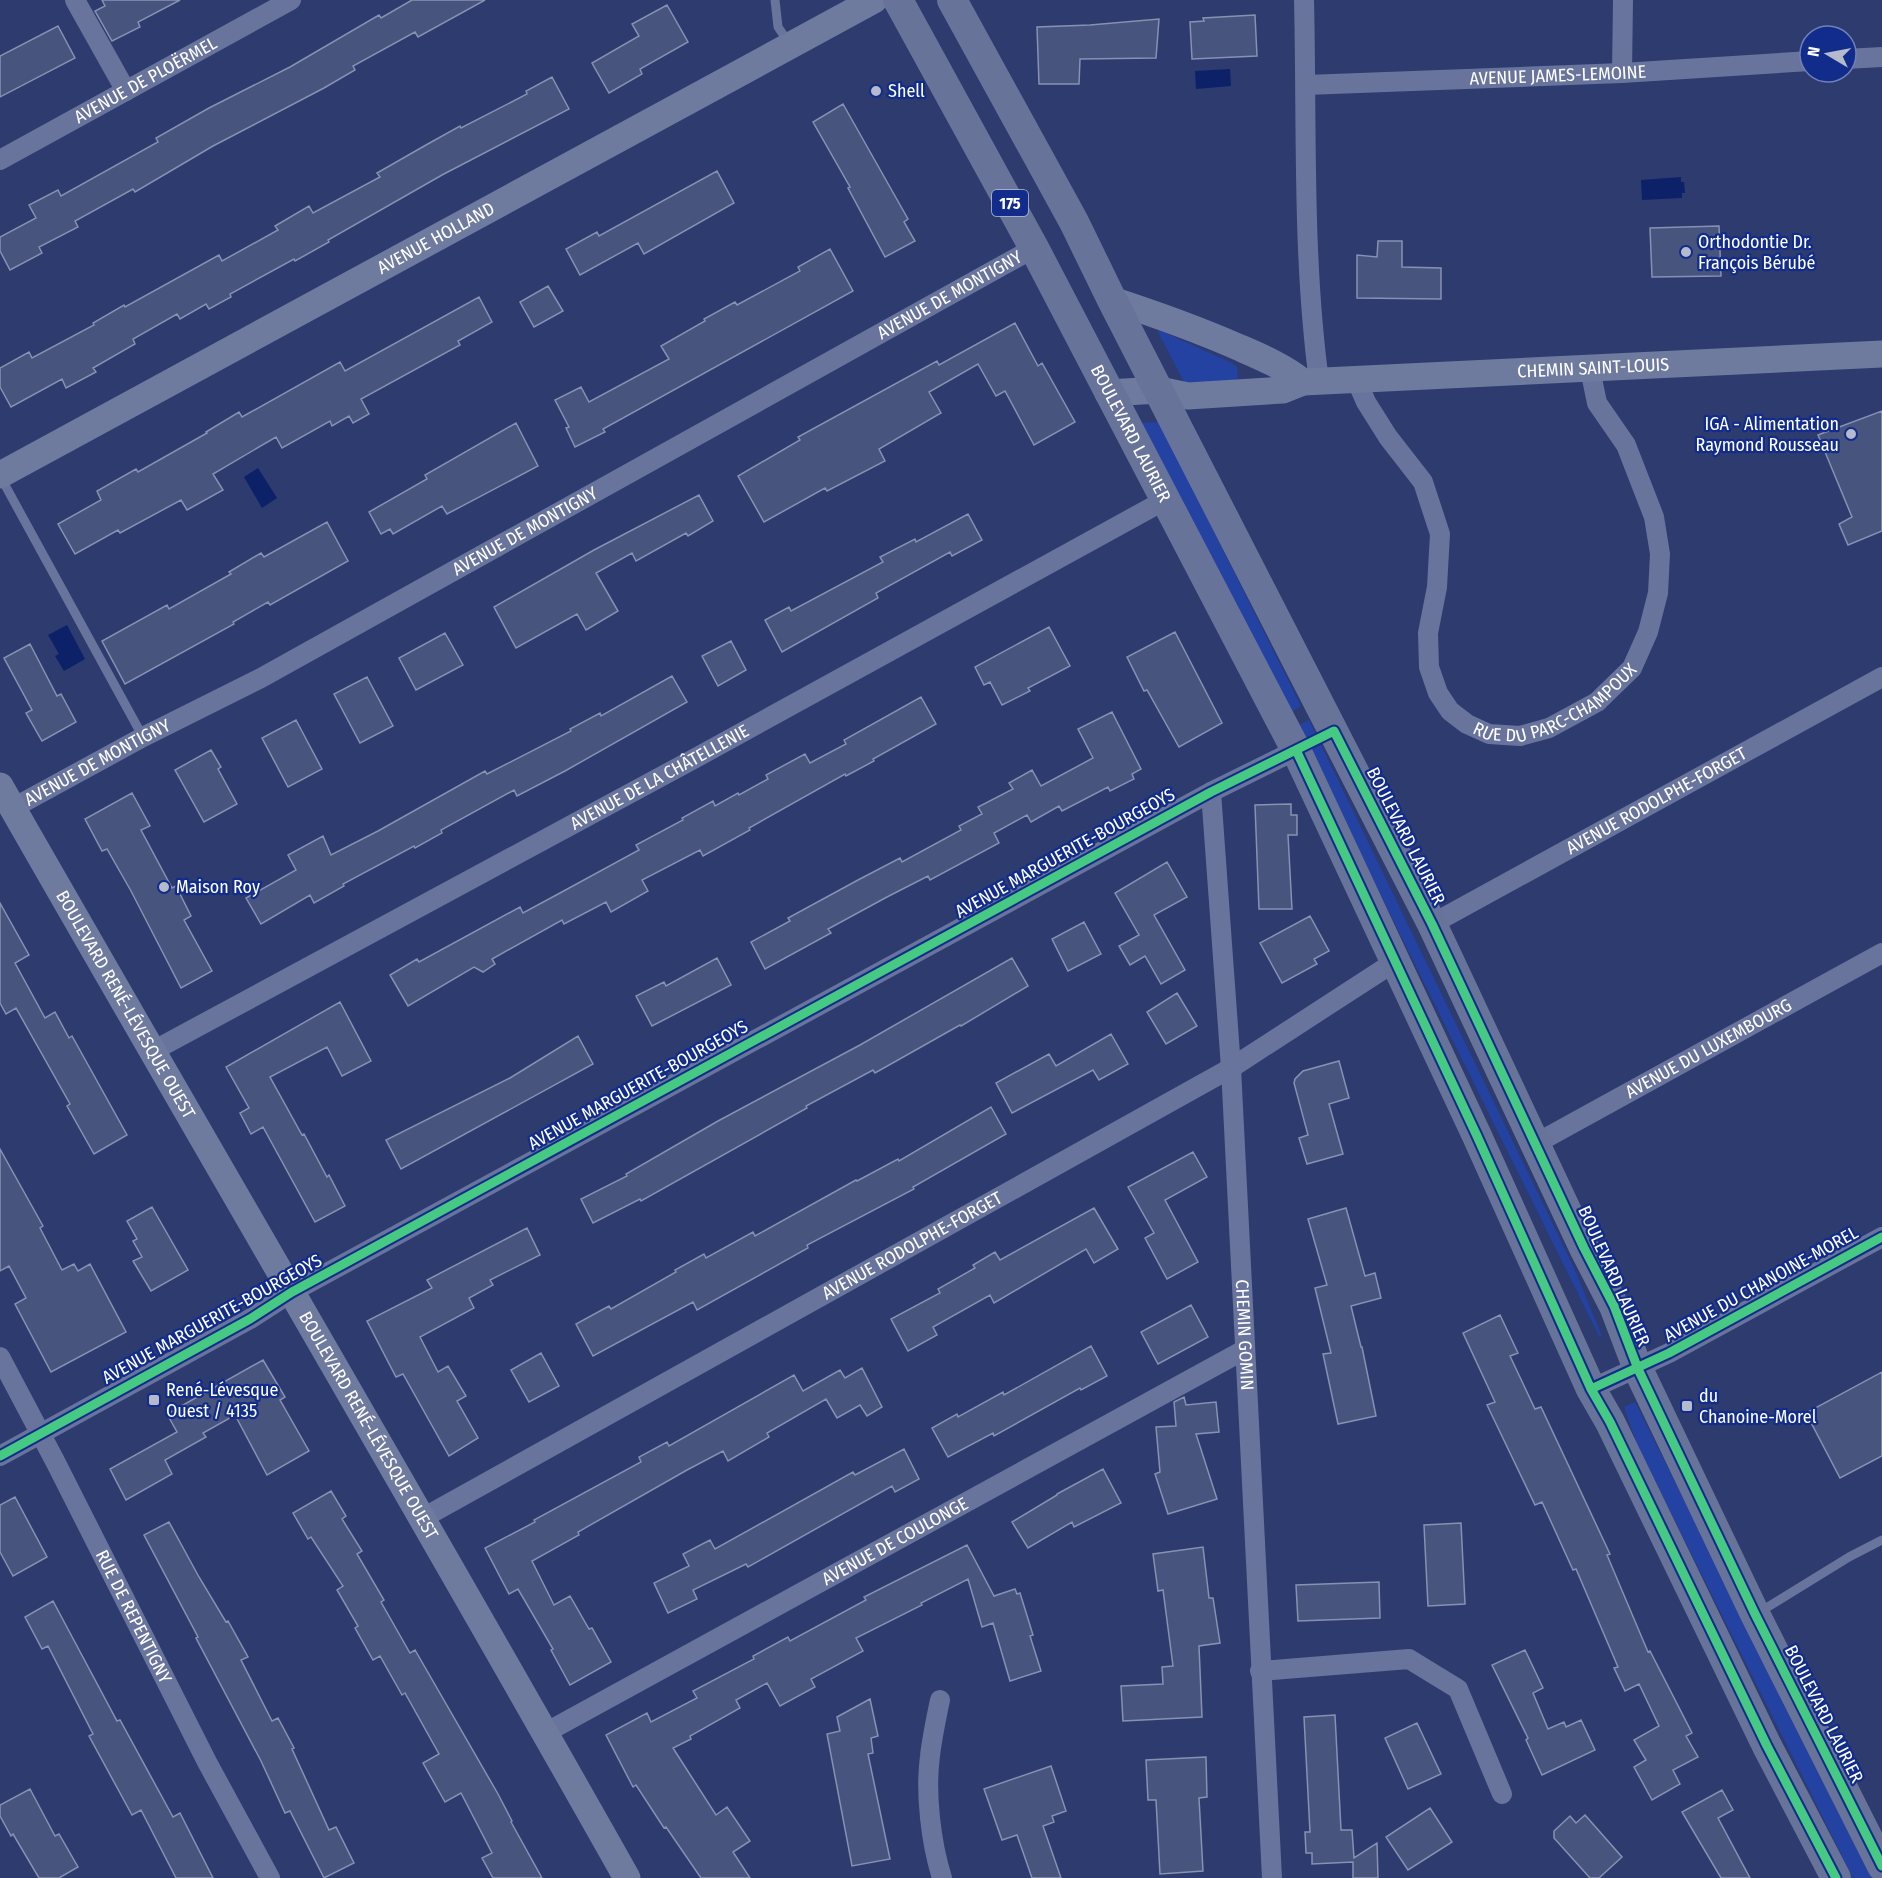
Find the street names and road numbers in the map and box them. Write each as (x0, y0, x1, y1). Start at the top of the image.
street label: AVENUE DE PLOËRMEL (70, 32, 221, 128)
street label: AVENUE JAMES-LEMOINE (1469, 60, 1647, 90)
road number: 175 (992, 190, 1028, 216)
street label: AVENUE HOLLAND (373, 197, 498, 279)
street label: AVENUE DE MONTIGNY (873, 246, 1026, 344)
street label: CHEMIN SAINT-LOUIS (1517, 353, 1670, 383)
street label: BOULEVARD LAURIER (1086, 361, 1176, 506)
street label: AVENUE DE MONTIGNY (449, 482, 601, 580)
street label: RUE DU PARC-CHAMPOUX (1470, 659, 1641, 748)
street label: AVENUE DE MONTIGNY (21, 714, 174, 811)
street label: AVENUE DE LA CHÂTELLENIE (566, 720, 753, 835)
street label: AVENUE RODOLPHE-FORGET (1562, 742, 1751, 859)
street label: BOULEVARD LAURIER (1362, 763, 1450, 909)
street label: AVENUE MARGUERITE-BOURGEOYS (951, 783, 1179, 923)
street label: BOULEVARD RENÉ-LÉVESQUE OUEST (51, 887, 200, 1123)
street label: AVENUE DU LUXEMBOURG (1622, 994, 1795, 1103)
street label: AVENUE MARGUERITE-BOURGEOYS (524, 1015, 752, 1155)
street label: AVENUE RODOLPHE-FORGET (818, 1186, 1006, 1304)
street label: BOULEVARD LAURIER (1573, 1202, 1655, 1350)
street label: AVENUE DU CHANOINE-MOREL (1660, 1221, 1862, 1347)
street label: AVENUE MARGUERITE-BOURGEOYS (98, 1249, 326, 1389)
street label: CHEMIN GOMIN (1231, 1279, 1258, 1391)
street label: BOULEVARD RENÉ-LÉVESQUE OUEST (294, 1307, 443, 1544)
street label: AVENUE DE COULONGE (818, 1492, 972, 1590)
street label: RUE DE REPENTIGNY (91, 1546, 176, 1687)
street label: BOULEVARD LAURIER (1780, 1641, 1868, 1787)

